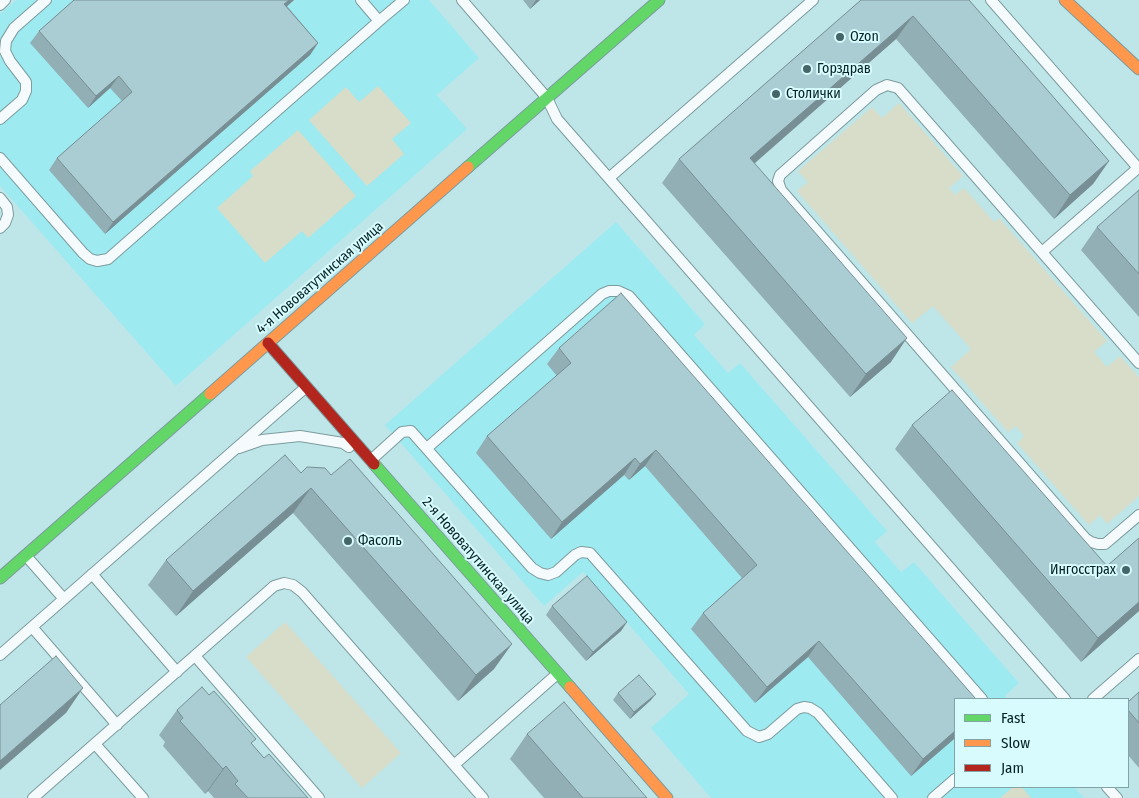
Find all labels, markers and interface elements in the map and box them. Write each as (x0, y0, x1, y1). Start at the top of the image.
place label: Ozon (850, 29, 879, 45)
marker: Ozon (834, 31, 846, 43)
place label: Горздрав (817, 61, 871, 77)
marker: Горздрав (801, 63, 813, 75)
place label: Столички (786, 86, 841, 102)
marker: Столички (770, 88, 782, 100)
street label: 4-я Нововатутинская улица (253, 218, 387, 338)
street label: 2-я Нововатутинская улица (418, 494, 538, 628)
place label: Фасоль (358, 533, 402, 549)
marker: Фасоль (342, 535, 354, 547)
place label: Ингосстрах (1050, 562, 1116, 578)
marker: Ингосстрах (1120, 564, 1132, 576)
legend (954, 698, 1129, 788)
text: Fast (1001, 709, 1025, 727)
text: Slow (1001, 734, 1030, 752)
text: Jam (1001, 759, 1024, 777)

